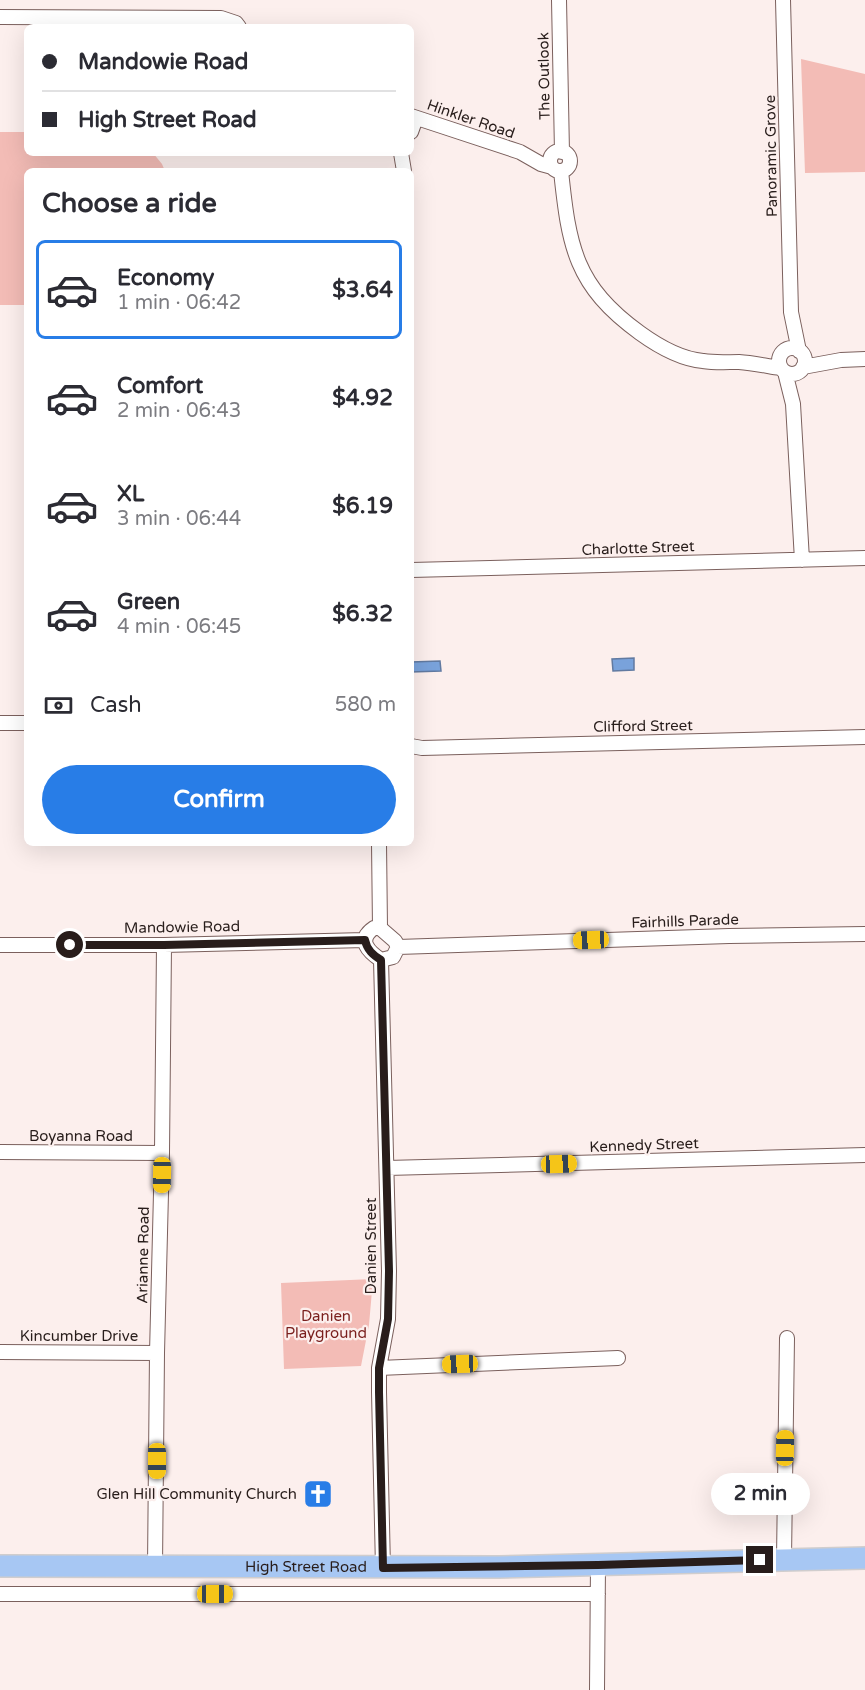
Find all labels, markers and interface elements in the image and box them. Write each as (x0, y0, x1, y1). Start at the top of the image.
street label: The Outlook (534, 32, 554, 120)
text: Mandowie Road (78, 49, 248, 75)
street label: Panoramic Grove (761, 95, 781, 217)
street label: Hinkler Road (425, 96, 517, 142)
text: High Street Road (78, 107, 257, 133)
text: Choose a ride (42, 187, 217, 220)
icon: car (45, 263, 99, 317)
text: Economy (117, 265, 214, 291)
text: $3.64 (332, 277, 393, 303)
text: 1 min · 06:42 (117, 291, 241, 315)
icon: car (45, 371, 99, 425)
text: Comfort (117, 373, 203, 399)
text: $4.92 (332, 385, 393, 411)
text: 2 min · 06:43 (117, 399, 241, 423)
icon: car (45, 479, 99, 533)
text: XL (117, 481, 144, 507)
text: $6.19 (332, 493, 393, 519)
text: 3 min · 06:44 (117, 507, 241, 531)
street label: Charlotte Street (581, 537, 695, 559)
icon: car (45, 587, 99, 641)
text: Green (117, 589, 180, 615)
text: $6.32 (332, 601, 393, 627)
text: 4 min · 06:45 (117, 615, 241, 639)
icon: cash (42, 689, 75, 722)
text: Cash (90, 692, 142, 718)
text: 580 m (335, 693, 396, 717)
street label: Clifford Street (593, 716, 693, 736)
button: Confirm (42, 765, 396, 834)
street label: Fairhills Parade (631, 910, 739, 932)
street label: Mandowie Road (124, 917, 240, 937)
car (573, 930, 609, 950)
route start (56, 931, 83, 958)
street label: Boyanna Road (29, 1127, 133, 1145)
street label: Kennedy Street (589, 1134, 699, 1156)
car (541, 1154, 577, 1174)
car (153, 1157, 171, 1193)
street label: Danien Street (362, 1197, 380, 1294)
street label: Arianne Road (133, 1206, 153, 1304)
park label: Danien Playground (285, 1307, 367, 1342)
street label: Kincumber Drive (20, 1327, 138, 1345)
car (442, 1354, 478, 1374)
car (776, 1430, 794, 1466)
car (148, 1443, 166, 1479)
callout: 2 min (710, 1473, 810, 1515)
church icon: Glen Hill Community Church (302, 1478, 334, 1510)
text: 2 min (734, 1482, 787, 1506)
place label: Glen Hill Community Church (96, 1485, 297, 1503)
route end (746, 1546, 773, 1573)
street label: High Street Road (245, 1557, 367, 1576)
car (197, 1585, 233, 1603)

